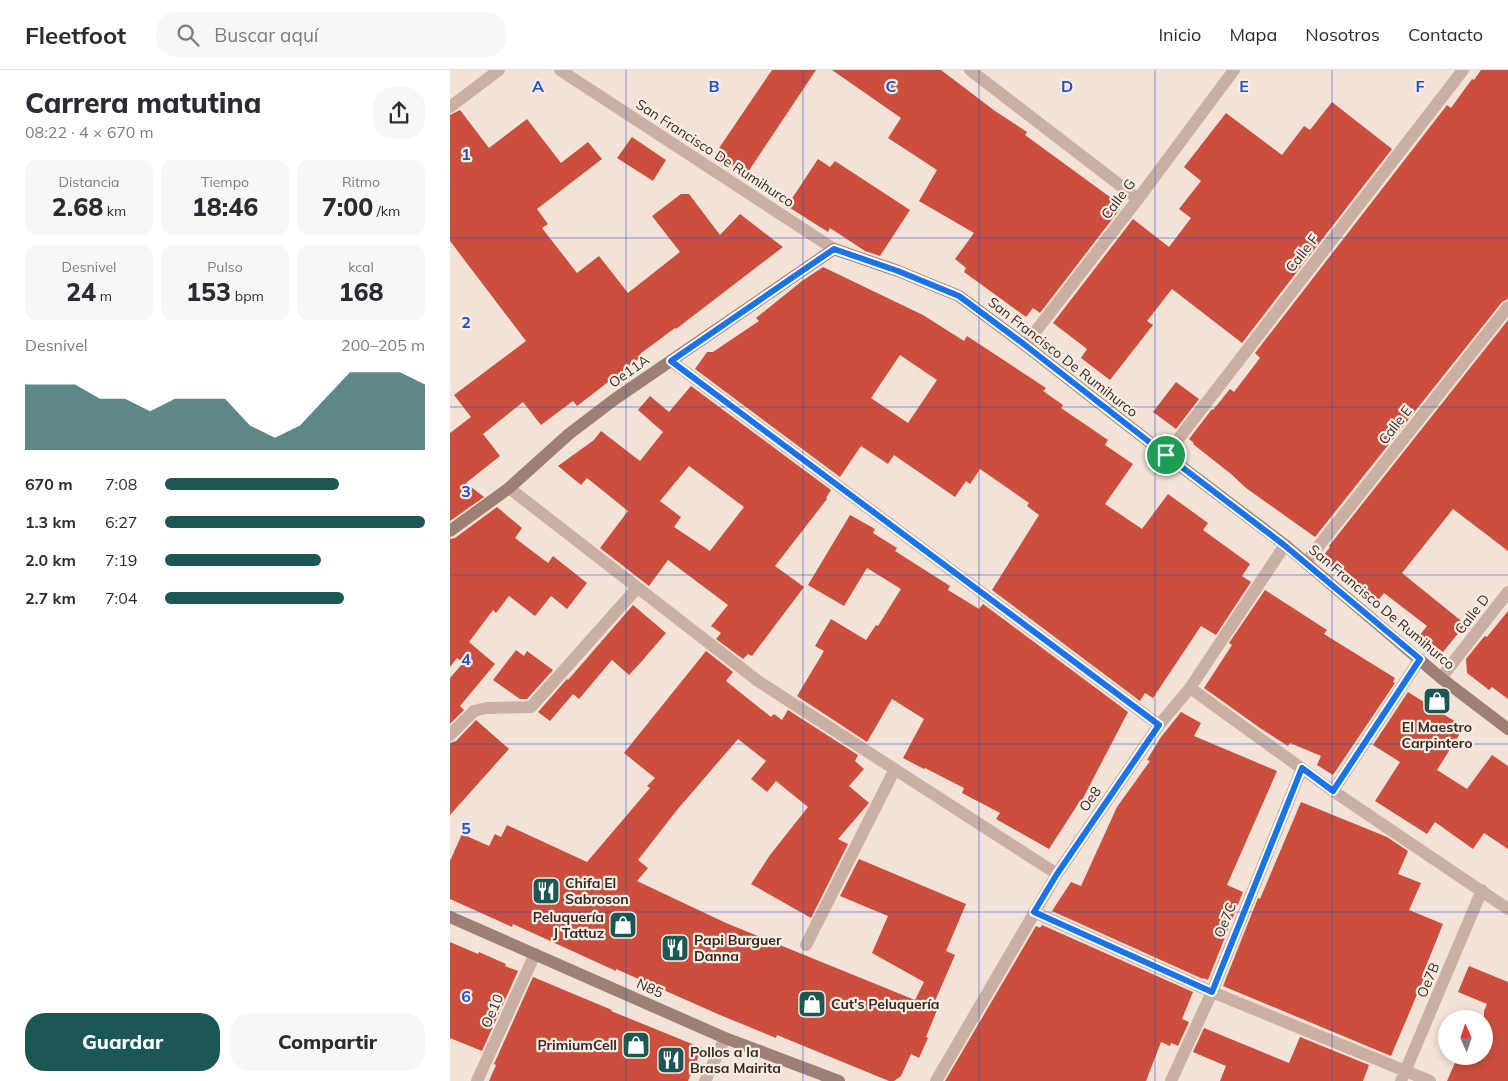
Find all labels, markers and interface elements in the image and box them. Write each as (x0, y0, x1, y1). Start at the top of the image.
search box (156, 12, 506, 57)
text: Fleetfoot (25, 20, 126, 50)
icon: search (174, 21, 202, 49)
text: Buscar aquí (214, 23, 318, 47)
text: Inicio (1158, 23, 1201, 46)
text: Mapa (1229, 23, 1277, 46)
text: Nosotros (1305, 23, 1380, 46)
text: Contacto (1408, 23, 1483, 46)
text: A (532, 76, 544, 96)
text: B (708, 76, 720, 96)
text: C (886, 76, 897, 96)
text: D (1061, 76, 1073, 96)
text: E (1239, 76, 1249, 96)
text: F (1415, 76, 1425, 96)
text: Carrera matutina (25, 85, 261, 120)
button: share (373, 87, 425, 139)
street label: San Francisco De Rumihurco (632, 95, 798, 211)
text: 08:22 · 4 × 670 m (25, 122, 154, 142)
text: 1 (461, 144, 471, 164)
text: Distancia (59, 173, 119, 191)
text: Tiempo (201, 173, 249, 191)
text: Ritmo (342, 173, 380, 191)
street label: Calle G (1097, 175, 1139, 223)
text: 2.68 (52, 191, 103, 222)
text: 18:46 (192, 191, 258, 222)
text: 7:00 (322, 191, 373, 222)
text: km (103, 202, 126, 220)
text: /km (373, 202, 400, 220)
street label: Calle F (1281, 230, 1323, 276)
text: Desnivel (62, 258, 116, 276)
text: Pulso (207, 258, 243, 276)
text: kcal (348, 258, 374, 276)
text: 24 (66, 276, 96, 307)
text: 153 (186, 276, 231, 307)
text: 168 (338, 276, 384, 307)
text: m (96, 287, 112, 305)
text: bpm (231, 287, 264, 305)
street label: San Francisco De Rumihurco (985, 293, 1141, 421)
text: 2 (461, 312, 471, 332)
text: Desnivel (25, 335, 88, 355)
text: 200–205 m (341, 335, 425, 355)
street label: Oe11A (605, 350, 653, 391)
street label: Calle E (1374, 402, 1416, 448)
pin (1145, 434, 1187, 476)
icon: arrive (1152, 441, 1180, 469)
text: 670 m (25, 474, 73, 494)
text: 7:08 (105, 474, 137, 494)
text: 3 (461, 481, 471, 501)
text: 1.3 km (25, 512, 76, 532)
text: 6:27 (105, 512, 137, 532)
street label: San Francisco De Rumihurco (1305, 541, 1459, 673)
text: 2.0 km (25, 550, 76, 570)
text: 7:19 (105, 550, 137, 570)
text: 2.7 km (25, 588, 76, 608)
text: 7:04 (105, 588, 137, 608)
street label: Calle D (1451, 590, 1493, 638)
text: 4 (461, 649, 471, 669)
shop icon: El Maestro Carpintero (1422, 686, 1452, 716)
place label: El Maestro Carpintero (1402, 718, 1472, 752)
street label: Oe8 (1075, 783, 1105, 815)
text: 5 (461, 818, 471, 838)
place label: Chifa El Sabroson (565, 874, 629, 908)
restaurant icon: Chifa El Sabroson (531, 876, 561, 906)
street label: Oe7C (1210, 900, 1240, 940)
place label: Peluquería J Tattuz (533, 908, 604, 942)
shop icon: Peluquería J Tattuz (608, 910, 638, 940)
place label: Papi Burguer Danna (694, 931, 782, 965)
restaurant icon: Papi Burguer Danna (660, 933, 690, 963)
street label: Oe7B (1413, 960, 1443, 1000)
street label: N85 (634, 974, 666, 1002)
text: 6 (461, 986, 471, 1006)
shop icon: Cut's Peluquería (797, 989, 827, 1019)
street label: Oe10 (477, 991, 507, 1031)
place label: Cut's Peluquería (831, 995, 940, 1013)
north arrow (1438, 1010, 1492, 1065)
map controls (1438, 1010, 1493, 1065)
button: Guardar (25, 1013, 220, 1071)
button: Compartir (230, 1013, 425, 1071)
shop icon: PrimiumCell (621, 1030, 651, 1060)
place label: PrimiumCell (537, 1036, 617, 1054)
place label: Pollos a la Brasa Mairita (690, 1043, 781, 1077)
restaurant icon: Pollos a la Brasa Mairita (656, 1045, 686, 1075)

